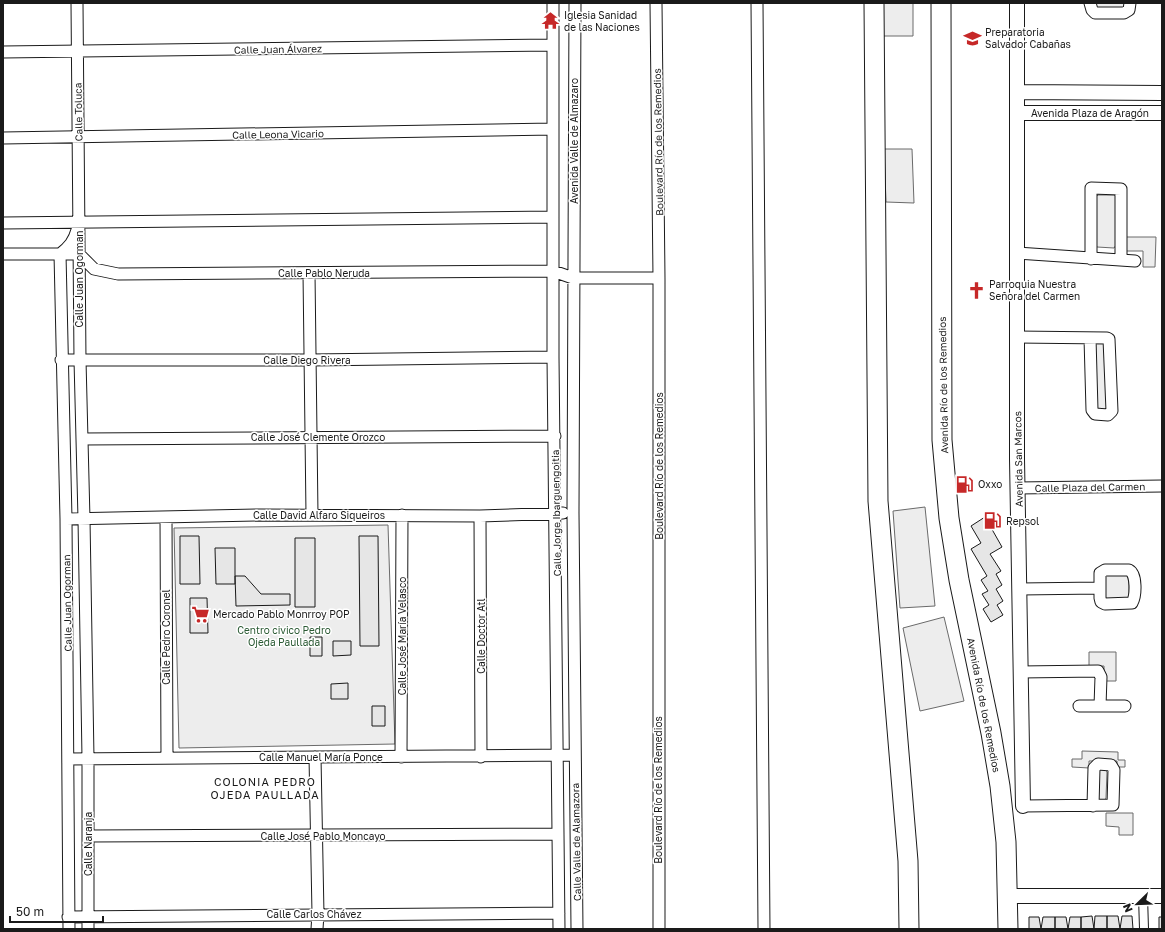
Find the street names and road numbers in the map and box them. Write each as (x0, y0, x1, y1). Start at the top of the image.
street label: Calle Juan Álvarez (234, 42, 322, 56)
street label: Boulevard Río de los Remedios (651, 68, 665, 216)
street label: Avenida Valle de Almazaro (568, 78, 580, 204)
street label: Calle Toluca (71, 83, 85, 141)
street label: Avenida Plaza de Aragón (1031, 107, 1149, 119)
street label: Calle Leona Vicario (232, 127, 324, 141)
street label: Calle Juan Ogorman (73, 230, 85, 328)
street label: Calle Pablo Neruda (278, 267, 370, 279)
street label: Avenida Río de los Remedios (936, 316, 950, 454)
street label: Calle Diego Rivera (263, 354, 351, 366)
street label: Boulevard Río de los Remedios (653, 392, 665, 540)
street label: Avenida San Marcos (1011, 411, 1025, 507)
street label: Calle José Clemente Orozco (251, 431, 385, 443)
street label: Calle Jorge Ibarguengoitia (549, 449, 563, 577)
street label: Calle Plaza del Carmen (1035, 480, 1145, 494)
street label: Calle David Alfaro Siqueiros (253, 509, 385, 521)
street label: Calle Juan Ogorman (60, 554, 74, 652)
street label: Calle José María Velasco (396, 577, 408, 695)
street label: Calle Pedro Coronel (160, 589, 172, 685)
street label: Calle Doctor Atl (475, 598, 487, 674)
street label: Avenida Río de los Remedios (965, 637, 1003, 773)
street label: Boulevard Río de los Remedios (652, 716, 664, 864)
street label: Calle Manuel María Ponce (259, 751, 383, 763)
street label: Calle Valle de Alamazora (569, 783, 583, 901)
street label: Calle Naranja (82, 812, 94, 876)
street label: Calle José Pablo Moncayo (260, 830, 386, 842)
street label: Calle Carlos Chávez (267, 908, 362, 920)

